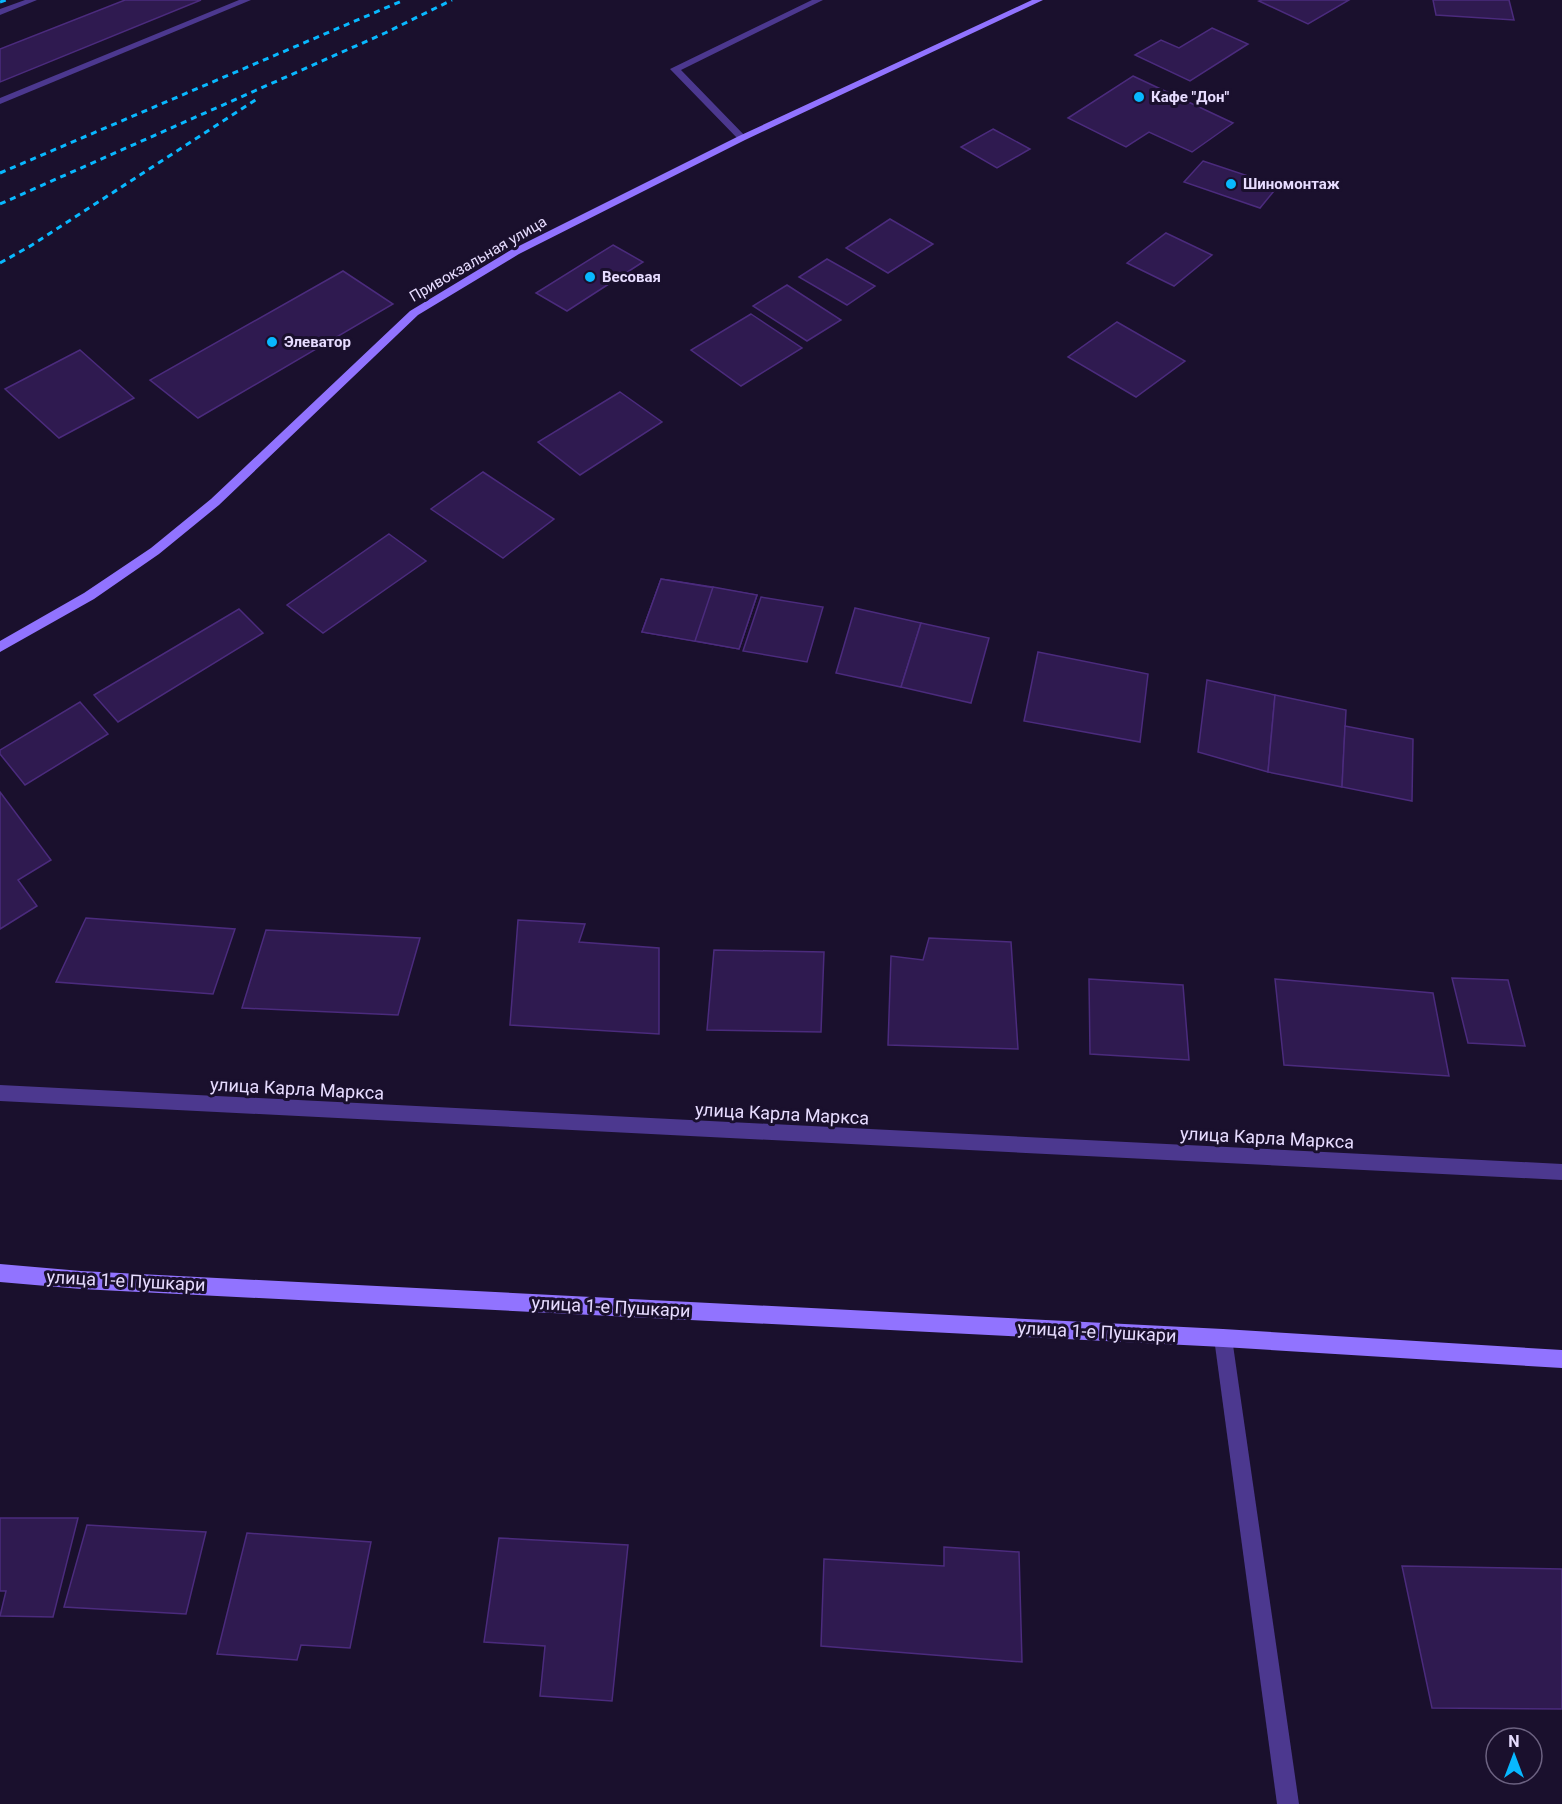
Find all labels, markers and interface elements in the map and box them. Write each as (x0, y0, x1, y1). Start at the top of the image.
place label: Кафе "Дон" (1151, 88, 1229, 106)
marker: Кафе "Дон" (1132, 90, 1146, 104)
place label: Шиномонтаж (1243, 175, 1340, 193)
marker: Шиномонтаж (1224, 177, 1238, 191)
street label: Привокзальная улица (406, 212, 550, 306)
place label: Весовая (602, 268, 661, 286)
marker: Весовая (583, 270, 597, 284)
place label: Элеватор (284, 333, 351, 351)
marker: Элеватор (265, 335, 279, 349)
street label: улица Карла Маркса (209, 1073, 385, 1104)
street label: улица Карла Маркса (694, 1098, 870, 1129)
street label: улица Карла Маркса (1179, 1122, 1355, 1153)
street label: улица 1-е Пушкари (46, 1266, 206, 1295)
street label: улица 1-е Пушкари (531, 1292, 691, 1321)
street label: улица 1-е Пушкари (1017, 1317, 1177, 1346)
north arrow (1484, 1726, 1544, 1786)
text: N (1508, 1732, 1520, 1751)

